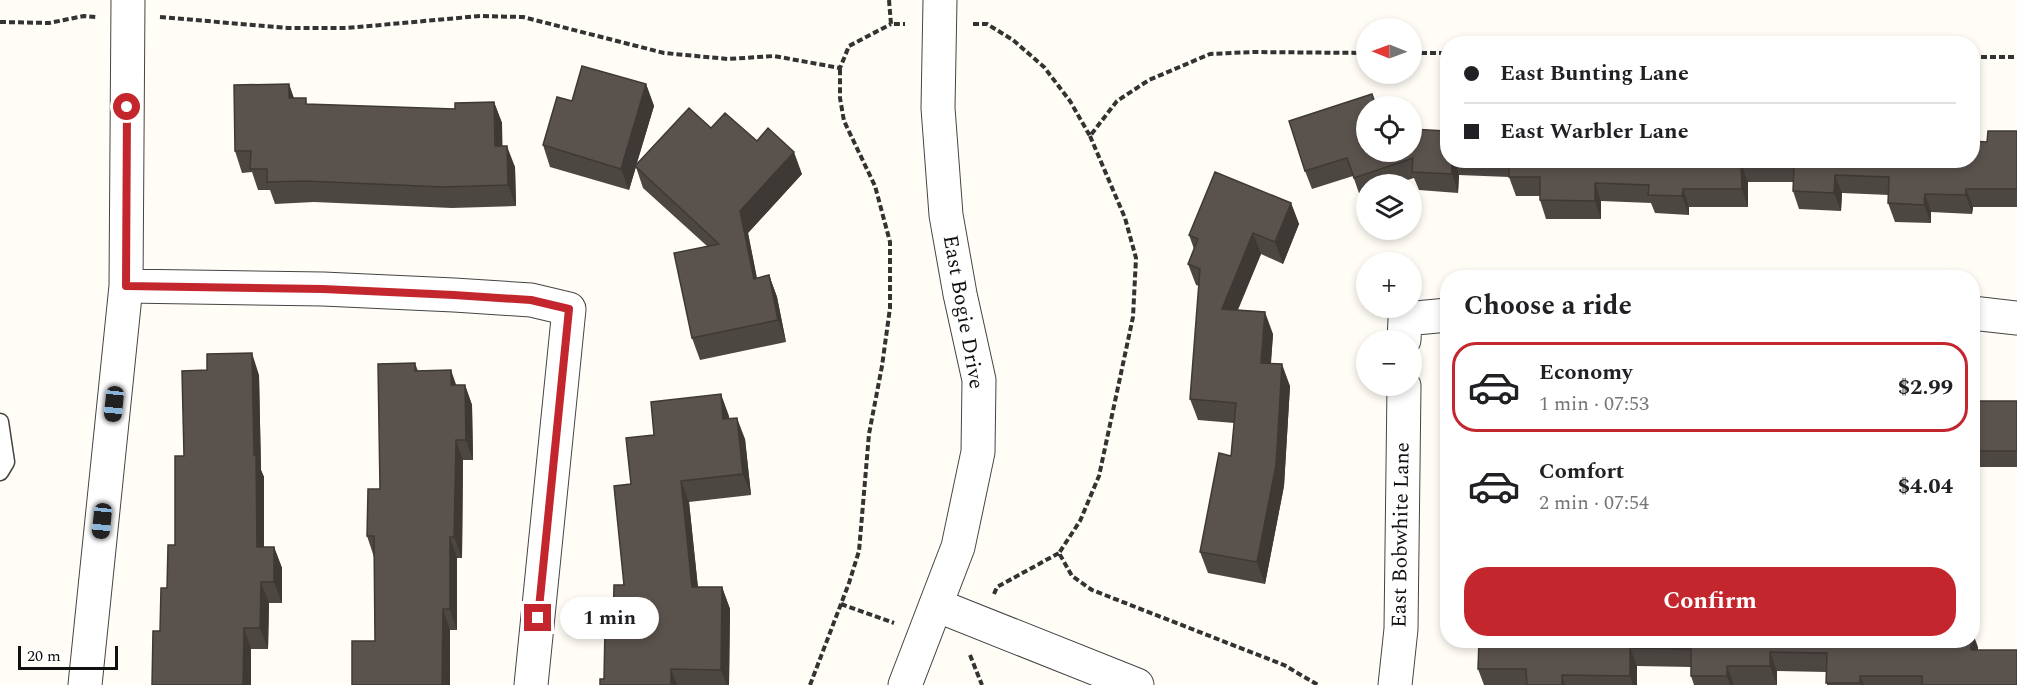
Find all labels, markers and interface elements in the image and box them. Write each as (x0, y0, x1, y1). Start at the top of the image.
north arrow (1356, 18, 1422, 84)
map controls (1356, 18, 1422, 396)
text: East Bunting Lane (1500, 57, 1689, 90)
route start (113, 93, 140, 120)
button: locate (1356, 96, 1422, 162)
text: East Warbler Lane (1500, 115, 1689, 148)
button: layers (1356, 174, 1422, 240)
street label: East Bogie Drive (934, 233, 992, 391)
button: + (1356, 252, 1422, 318)
text: Choose a ride (1464, 285, 1632, 327)
button: − (1356, 330, 1422, 396)
text: Economy (1539, 356, 1632, 389)
icon: car (1467, 360, 1521, 414)
text: $2.99 (1898, 371, 1953, 404)
car (103, 385, 125, 423)
text: 1 min · 07:53 (1539, 389, 1649, 419)
street label: East Bobwhite Lane (1383, 442, 1419, 628)
text: Comfort (1539, 455, 1624, 488)
icon: car (1467, 459, 1521, 513)
text: $4.04 (1898, 470, 1953, 503)
text: 2 min · 07:54 (1539, 488, 1649, 518)
car (91, 502, 113, 540)
button: Confirm (1464, 567, 1956, 636)
callout: 1 min (559, 597, 658, 639)
text: 1 min (583, 603, 636, 633)
route end (524, 604, 551, 631)
scale bar (18, 643, 118, 670)
text: 20 m (27, 644, 61, 668)

